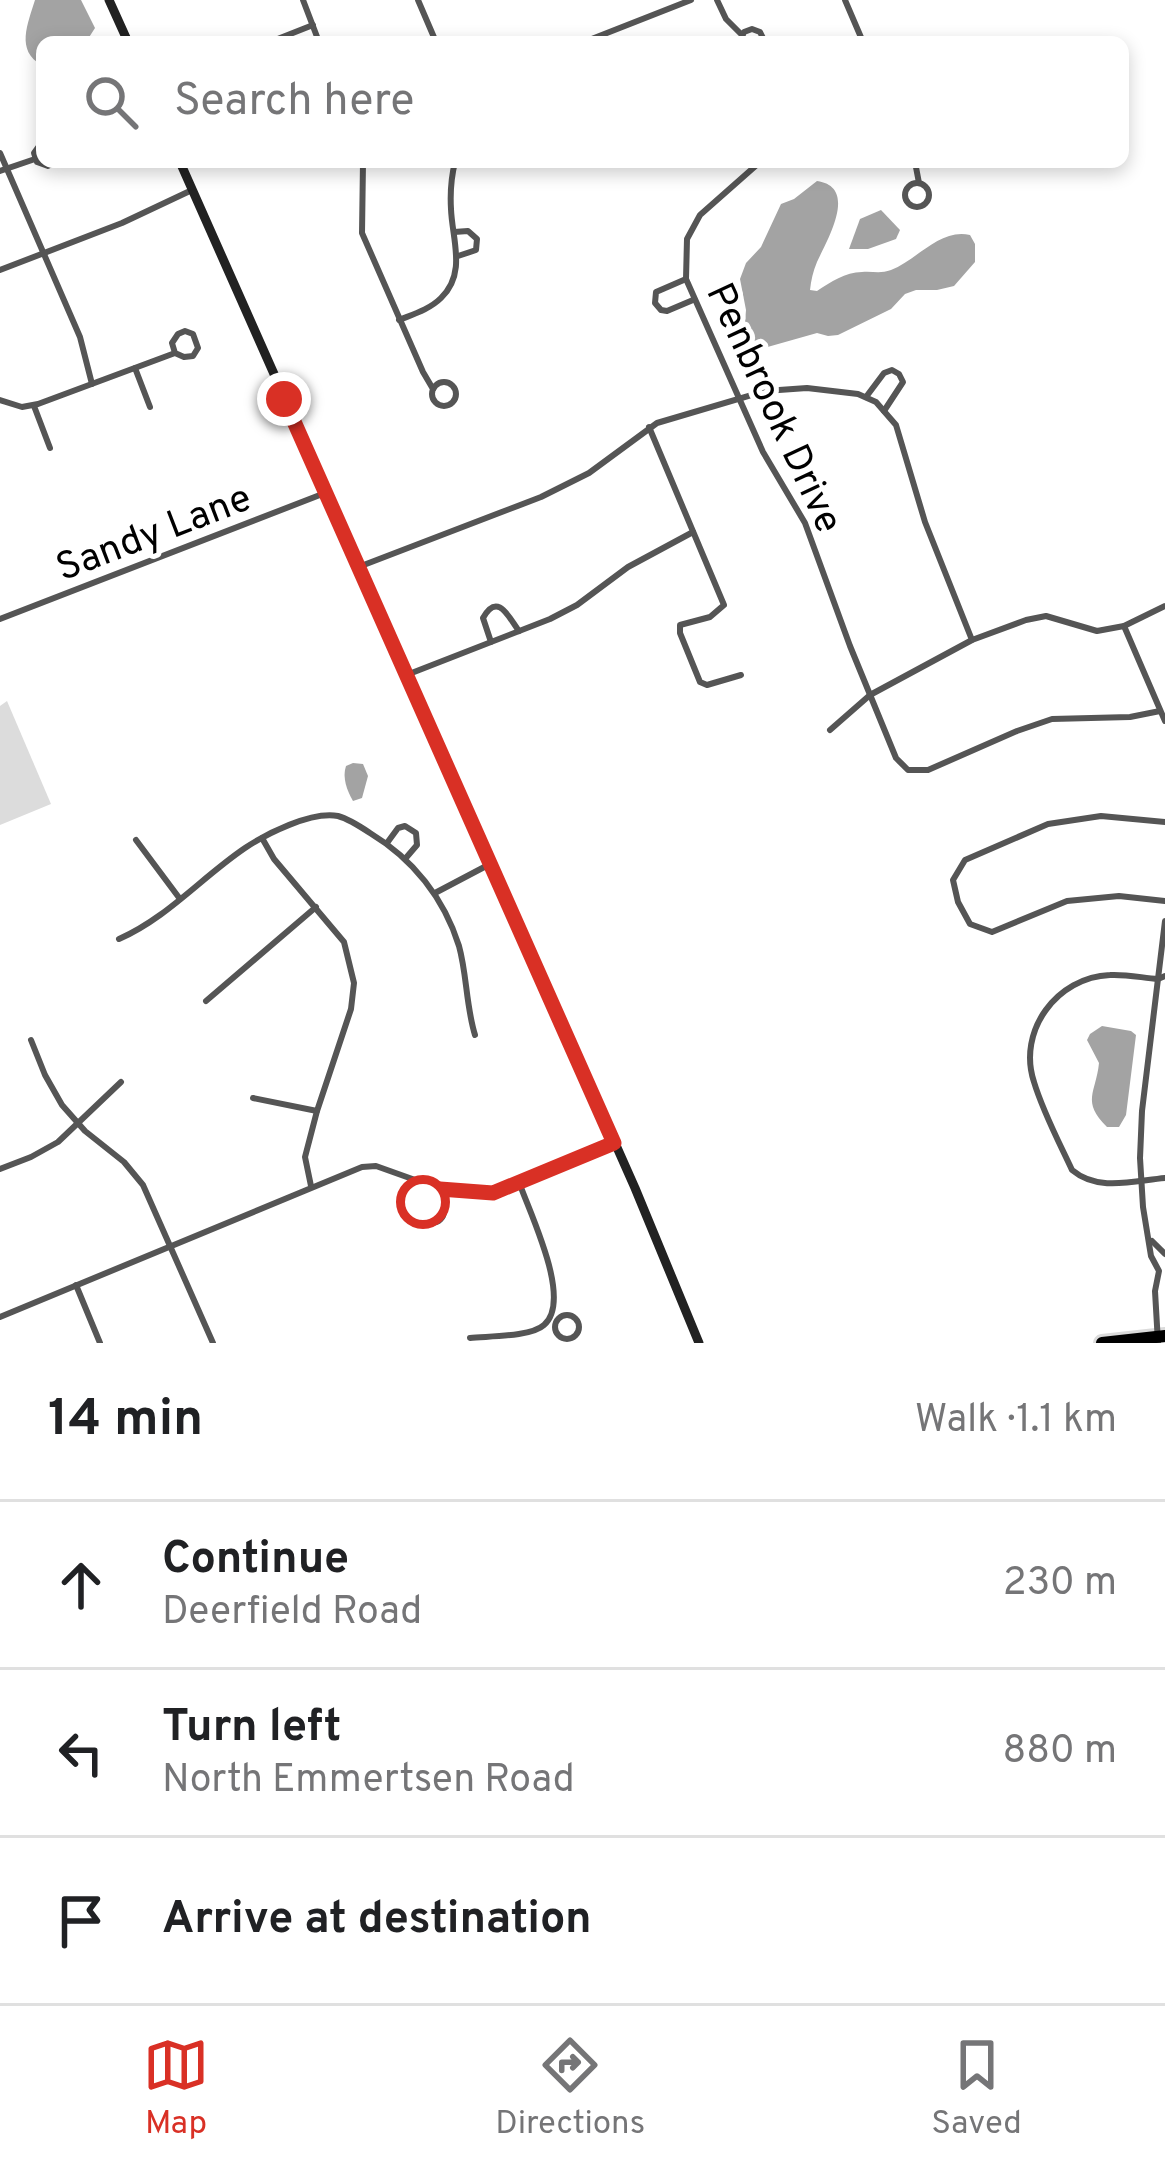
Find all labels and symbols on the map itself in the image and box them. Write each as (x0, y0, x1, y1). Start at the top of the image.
street label: Penbrook Drive (693, 276, 851, 542)
route end (257, 372, 311, 426)
street label: Sandy Lane (50, 476, 259, 595)
route start (396, 1175, 450, 1229)

